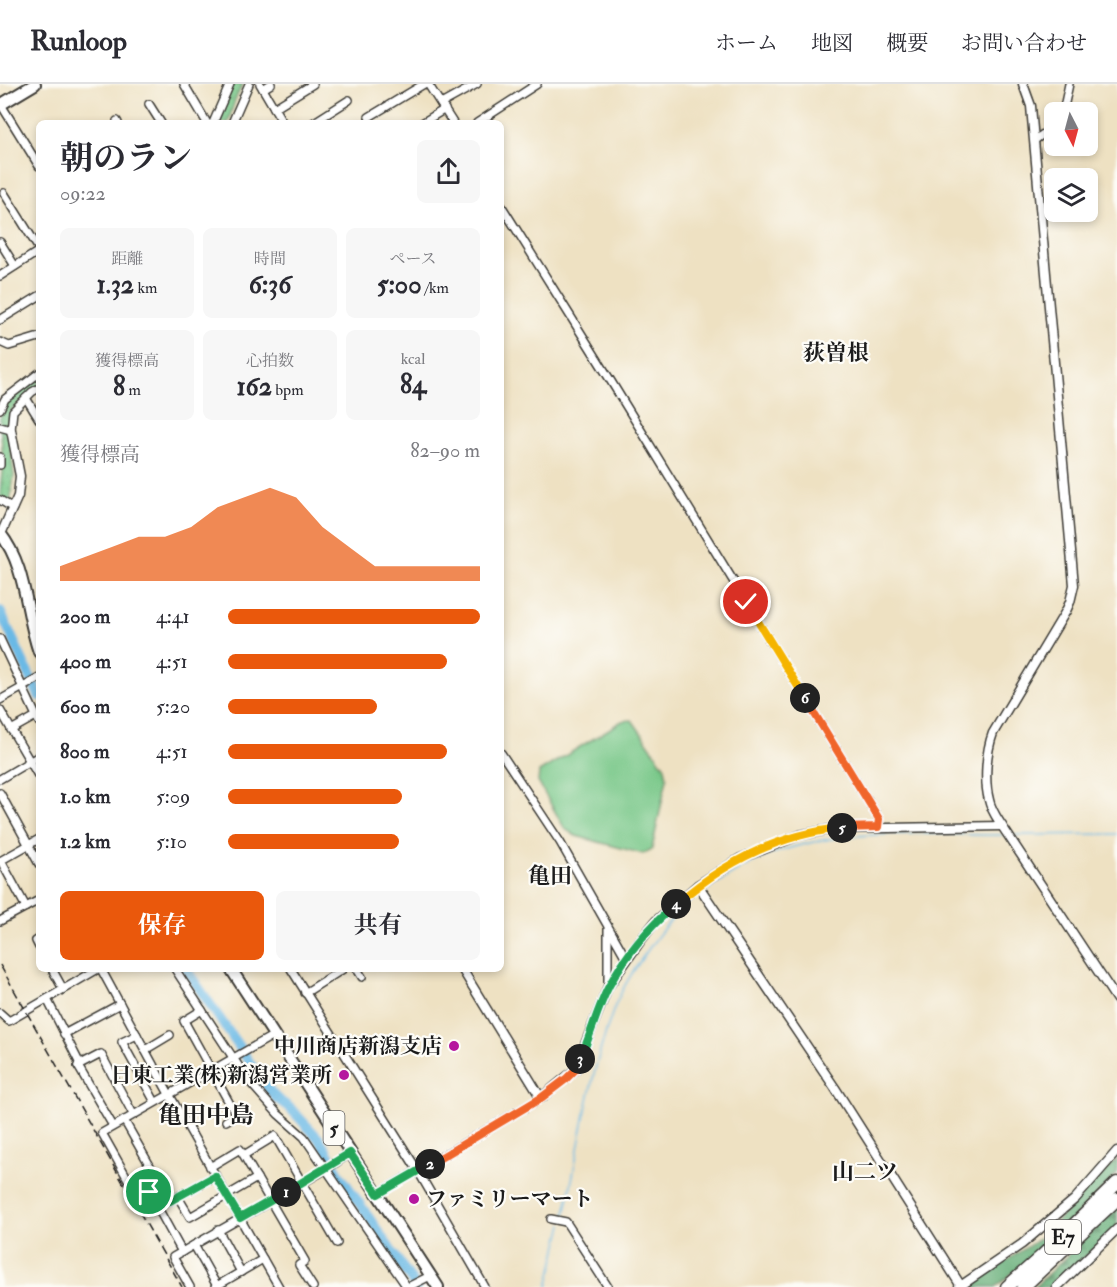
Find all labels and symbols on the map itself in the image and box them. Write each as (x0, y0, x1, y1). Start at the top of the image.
north arrow (1044, 102, 1098, 156)
district label: 荻曽根 (803, 339, 869, 367)
pin (720, 576, 771, 627)
pin: 6 (790, 683, 820, 713)
pin: 5 (827, 813, 857, 843)
district label: 亀田 (528, 862, 572, 890)
pin: 4 (661, 889, 691, 919)
place label: 中川商店新潟支店 (274, 1033, 442, 1060)
marker: 中川商店新潟支店 (447, 1039, 461, 1053)
pin: 3 (565, 1044, 595, 1074)
place label: 日東工業(株)新潟営業所 (111, 1062, 332, 1089)
marker: 日東工業(株)新潟営業所 (337, 1068, 351, 1082)
district label: 亀田中島 (158, 1100, 254, 1131)
road number: 5 (324, 1111, 344, 1145)
pin: 2 (415, 1149, 445, 1179)
district label: 山二ツ (832, 1158, 898, 1186)
pin (123, 1166, 174, 1217)
pin: 1 (271, 1177, 301, 1207)
place label: ファミリーマート (426, 1186, 594, 1213)
marker: ファミリーマート (407, 1192, 421, 1206)
road number: E7 (1045, 1220, 1081, 1254)

